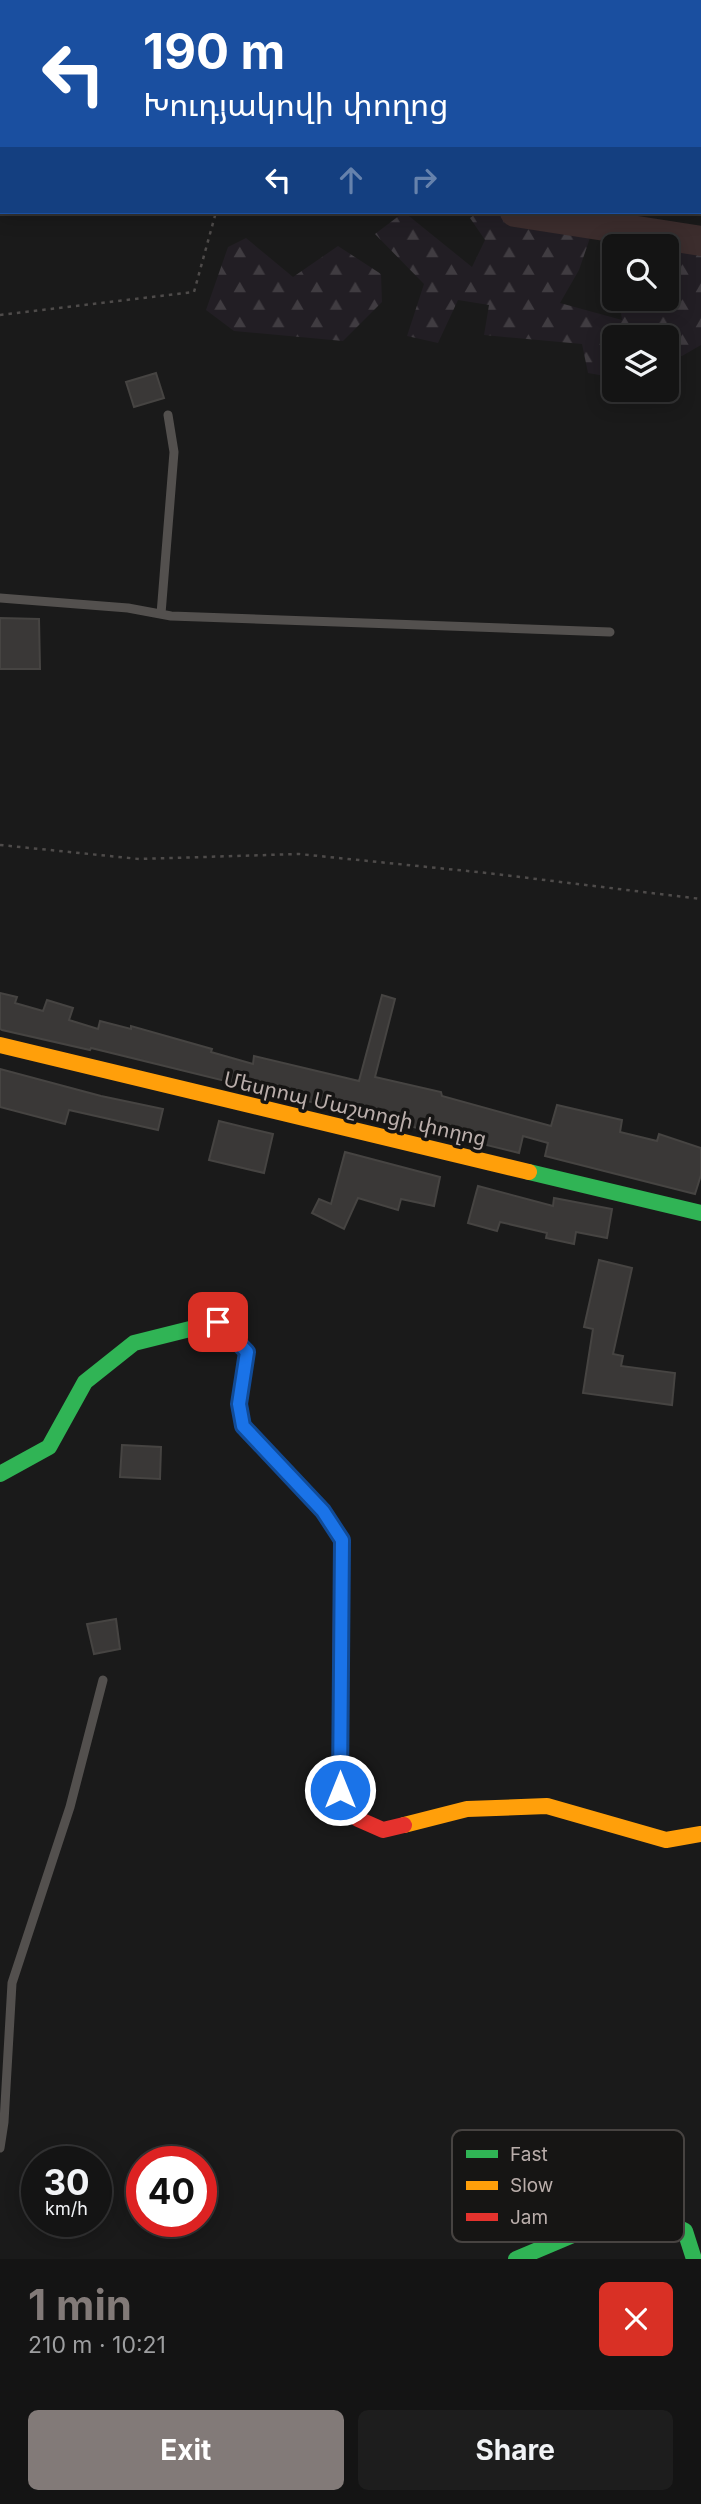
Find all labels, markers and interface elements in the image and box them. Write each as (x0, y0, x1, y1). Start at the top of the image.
text: 190 m (143, 22, 285, 81)
icon: left (28, 28, 119, 119)
text: Խուդյակովի փողոց (143, 85, 448, 124)
icon: left (259, 161, 297, 199)
icon: ahead (332, 161, 370, 199)
icon: right (405, 161, 443, 199)
map controls (602, 234, 679, 402)
button: search (602, 234, 679, 311)
button: layers (602, 325, 679, 402)
street label: Մեսրոպ Մաշտոցի փողոց (221, 1066, 489, 1151)
pin (188, 1292, 248, 1352)
icon: arrive (199, 1303, 237, 1341)
position arrow (303, 1753, 377, 1827)
legend (452, 2130, 684, 2242)
text: Fast (510, 2143, 548, 2166)
speed limit sign: 40 (126, 2146, 217, 2237)
text: 30 (43, 2161, 90, 2203)
text: Slow (510, 2174, 553, 2197)
text: km/h (45, 2198, 88, 2219)
text: Jam (510, 2206, 548, 2229)
text: 1 min (28, 2279, 132, 2330)
button: close (599, 2282, 673, 2356)
text: 210 m · 10:21 (28, 2331, 166, 2359)
button: Exit (28, 2410, 344, 2490)
button: Share (358, 2410, 673, 2490)

